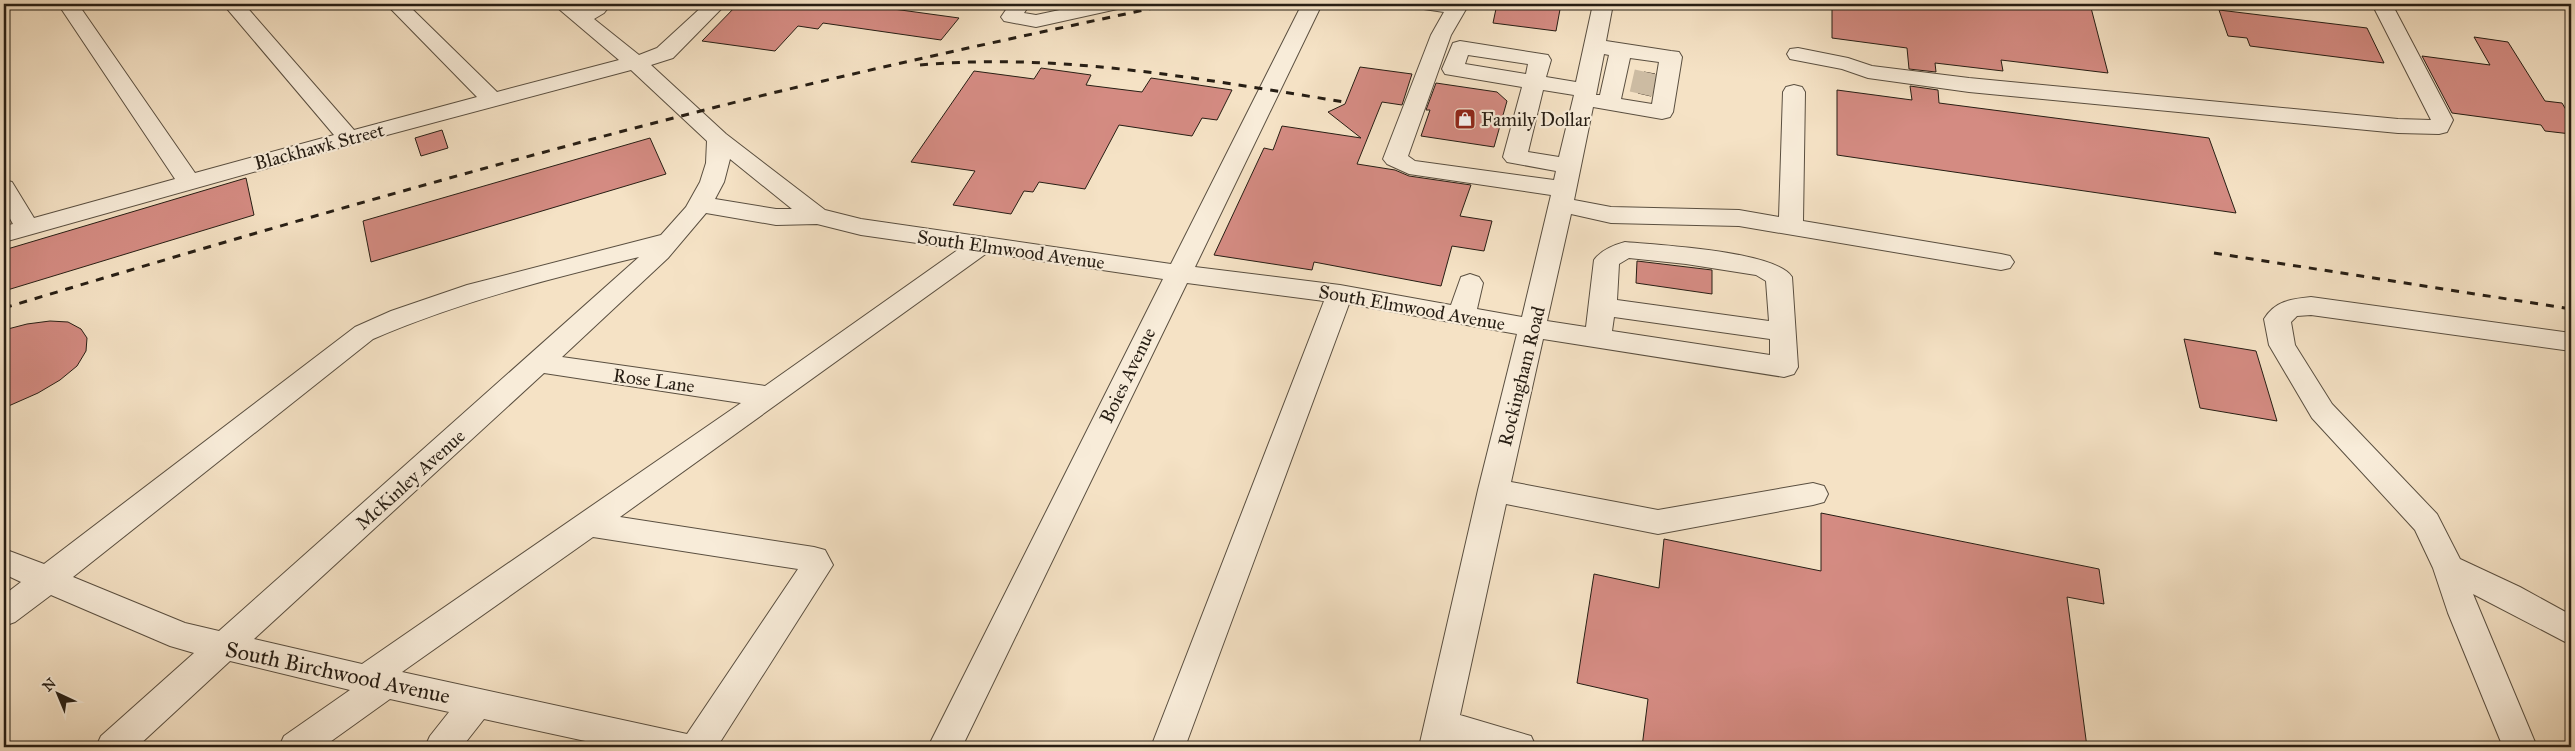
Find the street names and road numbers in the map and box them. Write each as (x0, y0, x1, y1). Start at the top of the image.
street label: Blackhawk Street (252, 118, 387, 175)
street label: South Elmwood Avenue (916, 225, 1106, 274)
street label: South Elmwood Avenue (1317, 280, 1507, 335)
street label: Rockingham Road (1493, 303, 1551, 449)
street label: Boies Avenue (1094, 324, 1160, 427)
street label: Rose Lane (612, 363, 696, 398)
street label: McKinley Avenue (351, 424, 470, 534)
street label: South Birchwood Avenue (223, 635, 453, 709)

